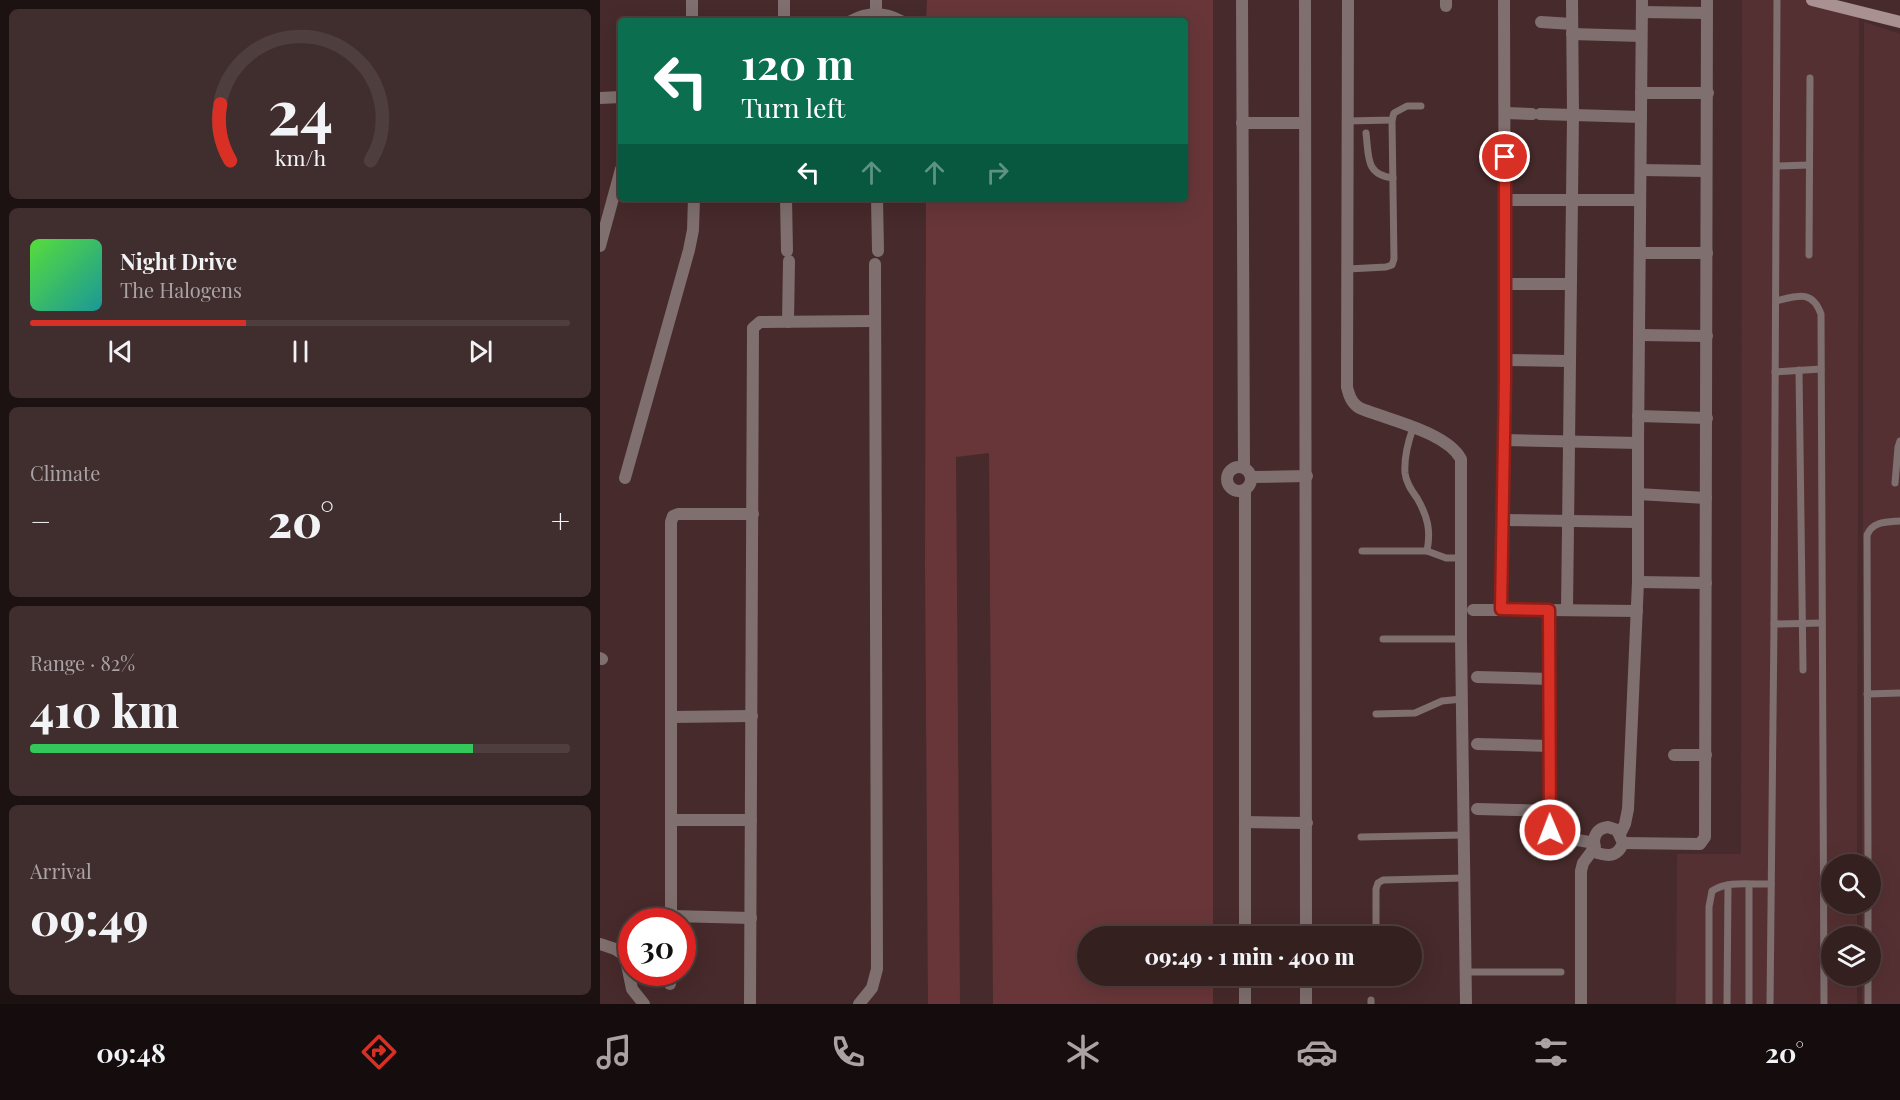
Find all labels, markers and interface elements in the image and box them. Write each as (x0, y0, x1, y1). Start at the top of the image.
text: 120 m (741, 35, 854, 91)
icon: left (642, 42, 720, 120)
text: 24 (267, 67, 333, 151)
text: Turn left (741, 89, 845, 125)
pin (1479, 131, 1530, 182)
icon: arrive (1488, 140, 1521, 173)
text: km/h (274, 143, 326, 171)
icon: left (792, 156, 825, 189)
icon: ahead (855, 156, 888, 189)
icon: ahead (918, 156, 951, 189)
icon: right (981, 156, 1014, 189)
text: Night Drive (120, 246, 237, 276)
text: The Halogens (120, 276, 242, 303)
icon: previous (104, 335, 137, 368)
icon: pause (284, 335, 317, 368)
icon: next (464, 335, 497, 368)
text: Climate (30, 459, 100, 486)
text: 20° (268, 489, 334, 549)
text: − (30, 498, 51, 542)
text: + (551, 498, 570, 542)
text: Range · 82% (30, 649, 135, 676)
text: 410 km (30, 679, 179, 739)
position arrow (1518, 798, 1582, 862)
map controls (1821, 854, 1881, 986)
button: search (1821, 854, 1881, 914)
text: Arrival (30, 857, 92, 884)
text: 09:49 (30, 887, 148, 947)
speed limit sign: 30 (618, 908, 696, 986)
button: layers (1821, 926, 1881, 986)
text: 09:49 · 1 min · 400 m (1144, 941, 1355, 971)
icon: directions (358, 1031, 400, 1073)
icon: music (593, 1031, 635, 1073)
icon: phone (827, 1031, 869, 1073)
icon: climate (1062, 1031, 1104, 1073)
icon: car (1296, 1031, 1338, 1073)
icon: filters (1530, 1031, 1572, 1073)
text: 09:48 (96, 1034, 166, 1070)
text: 20° (1765, 1034, 1804, 1070)

